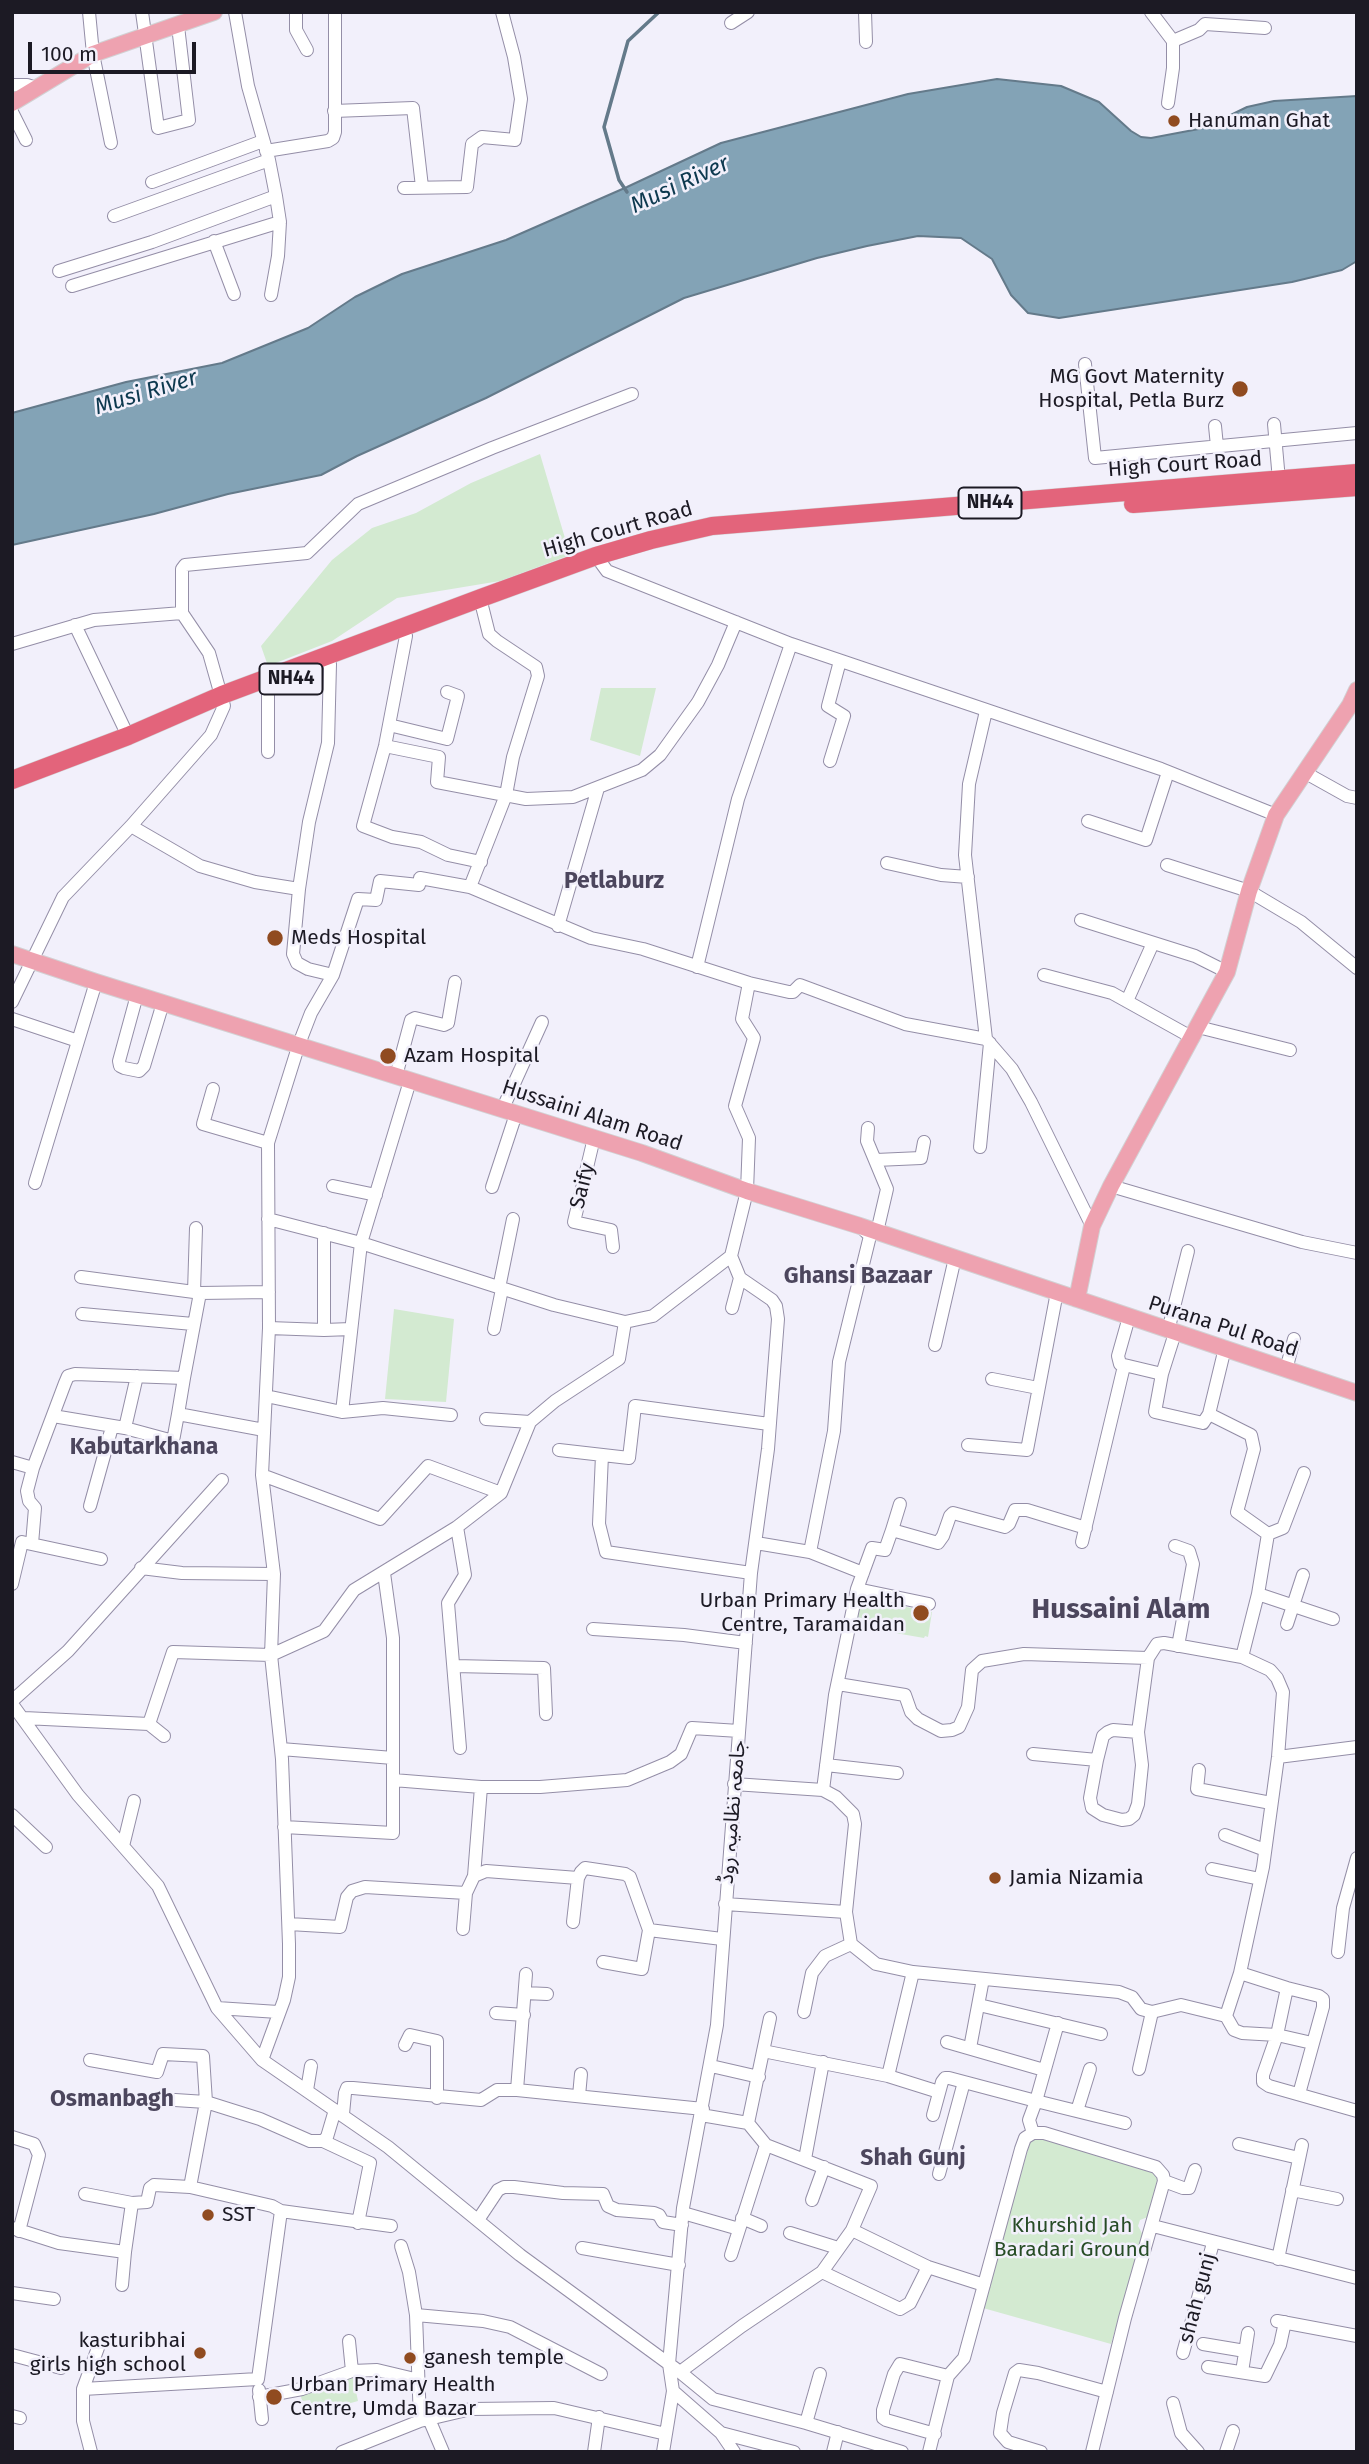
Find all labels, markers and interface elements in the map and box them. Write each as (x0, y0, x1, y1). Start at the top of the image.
scale bar (32, 28, 200, 72)
text: 100 m (41, 41, 97, 67)
place label: Hanuman Ghat (1188, 108, 1330, 134)
marker: Hanuman Ghat (1166, 113, 1182, 129)
water label: Musi River (626, 150, 734, 220)
water label: Musi River (91, 364, 201, 422)
place label: MG Govt Maternity Hospital, Petla Burz (1038, 364, 1224, 414)
marker: MG Govt Maternity Hospital, Petla Burz (1230, 379, 1250, 399)
street label: High Court Road (1107, 447, 1263, 483)
road number: NH44 (958, 488, 1021, 518)
street label: High Court Road (540, 497, 696, 563)
road number: NH44 (260, 664, 322, 694)
district label: Petlaburz (564, 868, 664, 896)
place label: Meds Hospital (291, 925, 426, 951)
marker: Meds Hospital (265, 928, 285, 948)
place label: Azam Hospital (404, 1043, 539, 1069)
marker: Azam Hospital (378, 1046, 398, 1066)
street label: Hussaini Alam Road (499, 1075, 685, 1157)
street label: Saify (565, 1161, 601, 1211)
district label: Ghansi Bazaar (784, 1263, 932, 1291)
street label: Purana Pul Road (1145, 1291, 1301, 1363)
district label: Kabutarkhana (70, 1434, 218, 1462)
place label: Urban Primary Health Centre, Taramaidan (699, 1588, 905, 1638)
district label: Hussaini Alam (1032, 1593, 1210, 1627)
marker: Urban Primary Health Centre, Taramaidan (911, 1603, 931, 1623)
street label: جامعہ نظامیہ روڈ (714, 1739, 752, 1885)
place label: Jamia Nizamia (1009, 1865, 1144, 1891)
marker: Jamia Nizamia (987, 1870, 1003, 1886)
district label: Osmanbagh (50, 2086, 174, 2114)
district label: Shah Gunj (860, 2145, 966, 2173)
place label: SST (222, 2202, 255, 2228)
marker: SST (200, 2207, 216, 2223)
park label: Khurshid Jah Baradari Ground (994, 2213, 1150, 2263)
street label: shah gunj (1174, 2250, 1222, 2346)
place label: kasturibhai girls high school (30, 2328, 186, 2378)
marker: kasturibhai girls high school (192, 2345, 208, 2361)
place label: ganesh temple (424, 2345, 564, 2371)
marker: ganesh temple (402, 2350, 418, 2366)
place label: Urban Primary Health Centre, Umda Bazar (290, 2372, 496, 2422)
marker: Urban Primary Health Centre, Umda Bazar (264, 2387, 284, 2407)

